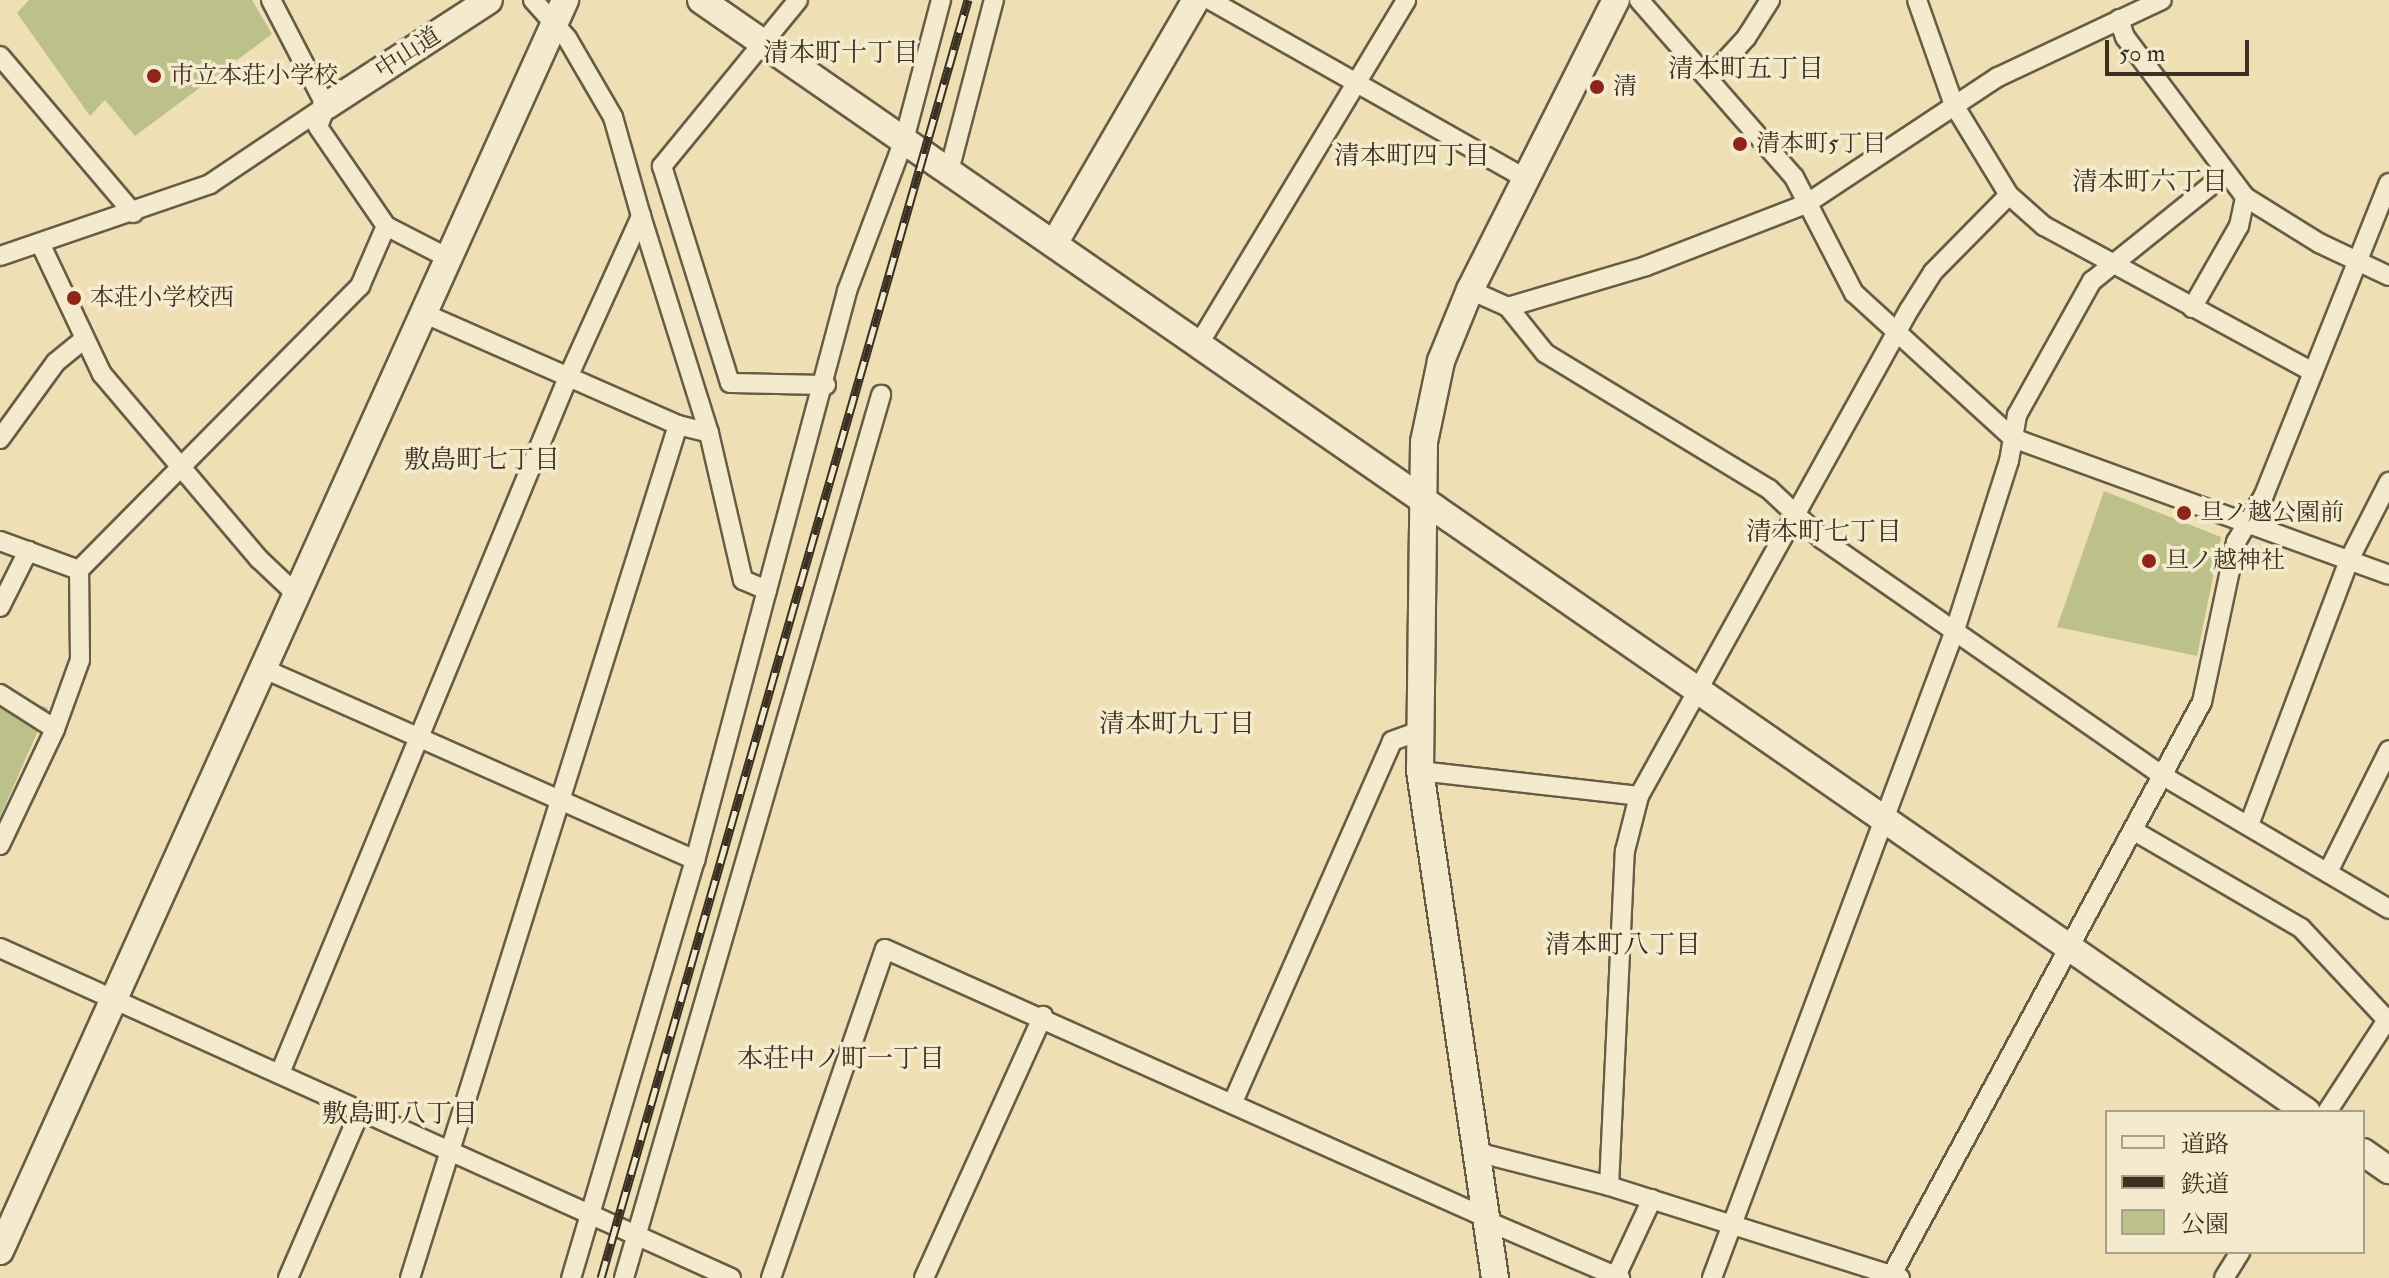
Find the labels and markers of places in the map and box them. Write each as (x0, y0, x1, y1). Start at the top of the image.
place label: 市立本荘小学校 (170, 62, 338, 90)
marker: 市立本荘小学校 (145, 67, 163, 85)
place label: 清 (1613, 73, 1637, 101)
marker: 清 (1588, 78, 1606, 96)
place label: 清本町5丁目 (1756, 130, 1887, 158)
marker: 清本町5丁目 (1731, 135, 1749, 153)
place label: 本荘小学校西 (90, 284, 234, 312)
marker: 本荘小学校西 (65, 289, 83, 307)
place label: 旦ノ越公園前 (2200, 499, 2344, 527)
marker: 旦ノ越公園前 (2175, 504, 2193, 522)
place label: 旦ノ越神社 (2165, 547, 2285, 575)
marker: 旦ノ越神社 (2140, 552, 2158, 570)

